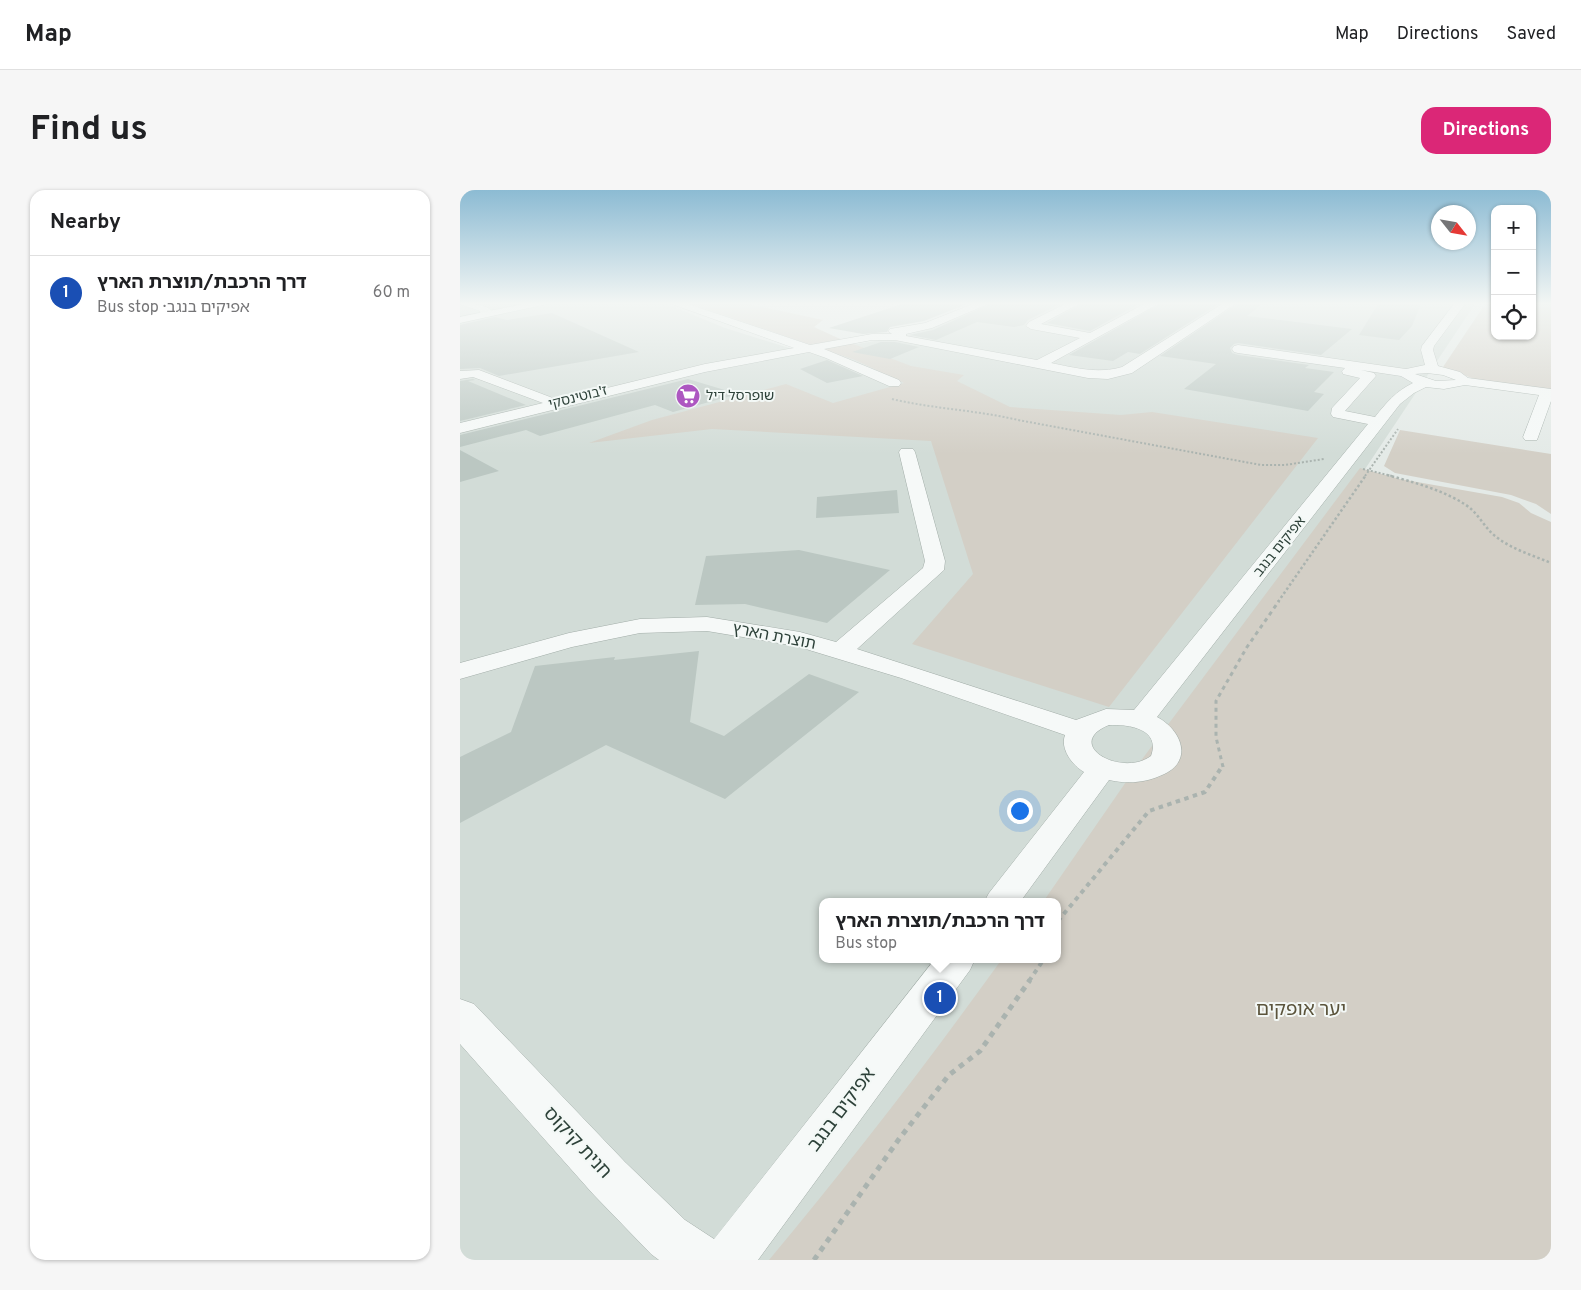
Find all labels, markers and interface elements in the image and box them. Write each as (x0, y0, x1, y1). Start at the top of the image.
text: Map (25, 20, 72, 50)
text: Map (1335, 23, 1369, 46)
text: Directions (1397, 23, 1479, 46)
text: Saved (1507, 23, 1556, 46)
button: Directions (1421, 107, 1551, 154)
text: Find us (30, 108, 148, 152)
north arrow (1431, 205, 1476, 250)
map controls (1491, 205, 1536, 340)
button: + (1491, 205, 1536, 250)
text: Nearby (50, 209, 121, 236)
button: − (1491, 250, 1536, 295)
text: דרך הרכבת/תוצרת הארץ (97, 271, 307, 295)
text: 1 (63, 283, 69, 303)
text: 60 m (373, 283, 410, 303)
button: locate (1491, 295, 1536, 340)
text: Bus stop · אפיקים בנגב (97, 298, 250, 318)
street label: ז'בוטינסקי (547, 382, 609, 413)
supermarket icon: שופרסל דיל (675, 383, 701, 409)
place label: שופרסל דיל (706, 388, 774, 405)
street label: אפיקים בנגב (1250, 513, 1310, 581)
street label: תוצרת הארץ (731, 619, 817, 655)
your location (1007, 798, 1033, 824)
popup (819, 898, 1061, 963)
text: דרך הרכבת/תוצרת הארץ (835, 910, 1045, 934)
text: Bus stop (835, 934, 897, 954)
pin: 1 (924, 979, 956, 1017)
park label: יער אופקים (1256, 998, 1346, 1022)
street label: אפיקים בנגב (803, 1063, 881, 1157)
street label: חנית קיקוס (538, 1102, 616, 1184)

